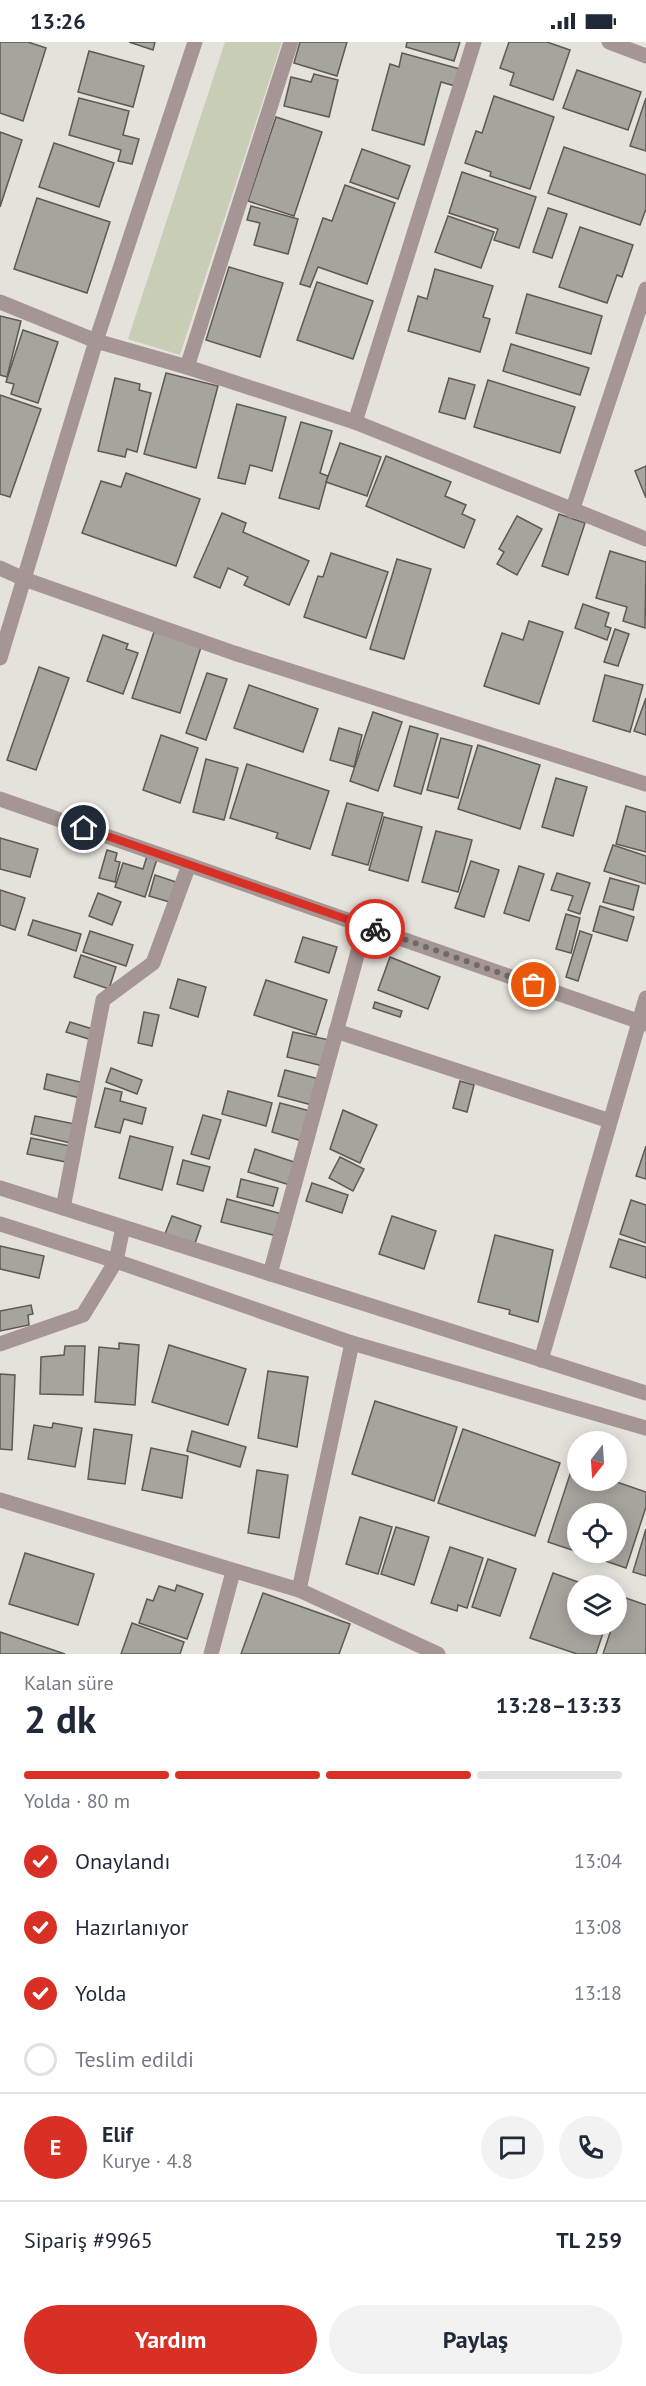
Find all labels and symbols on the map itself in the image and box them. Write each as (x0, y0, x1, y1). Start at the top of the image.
pin (58, 802, 109, 853)
courier (345, 899, 405, 959)
pin (508, 959, 559, 1010)
north arrow (567, 1431, 627, 1491)

